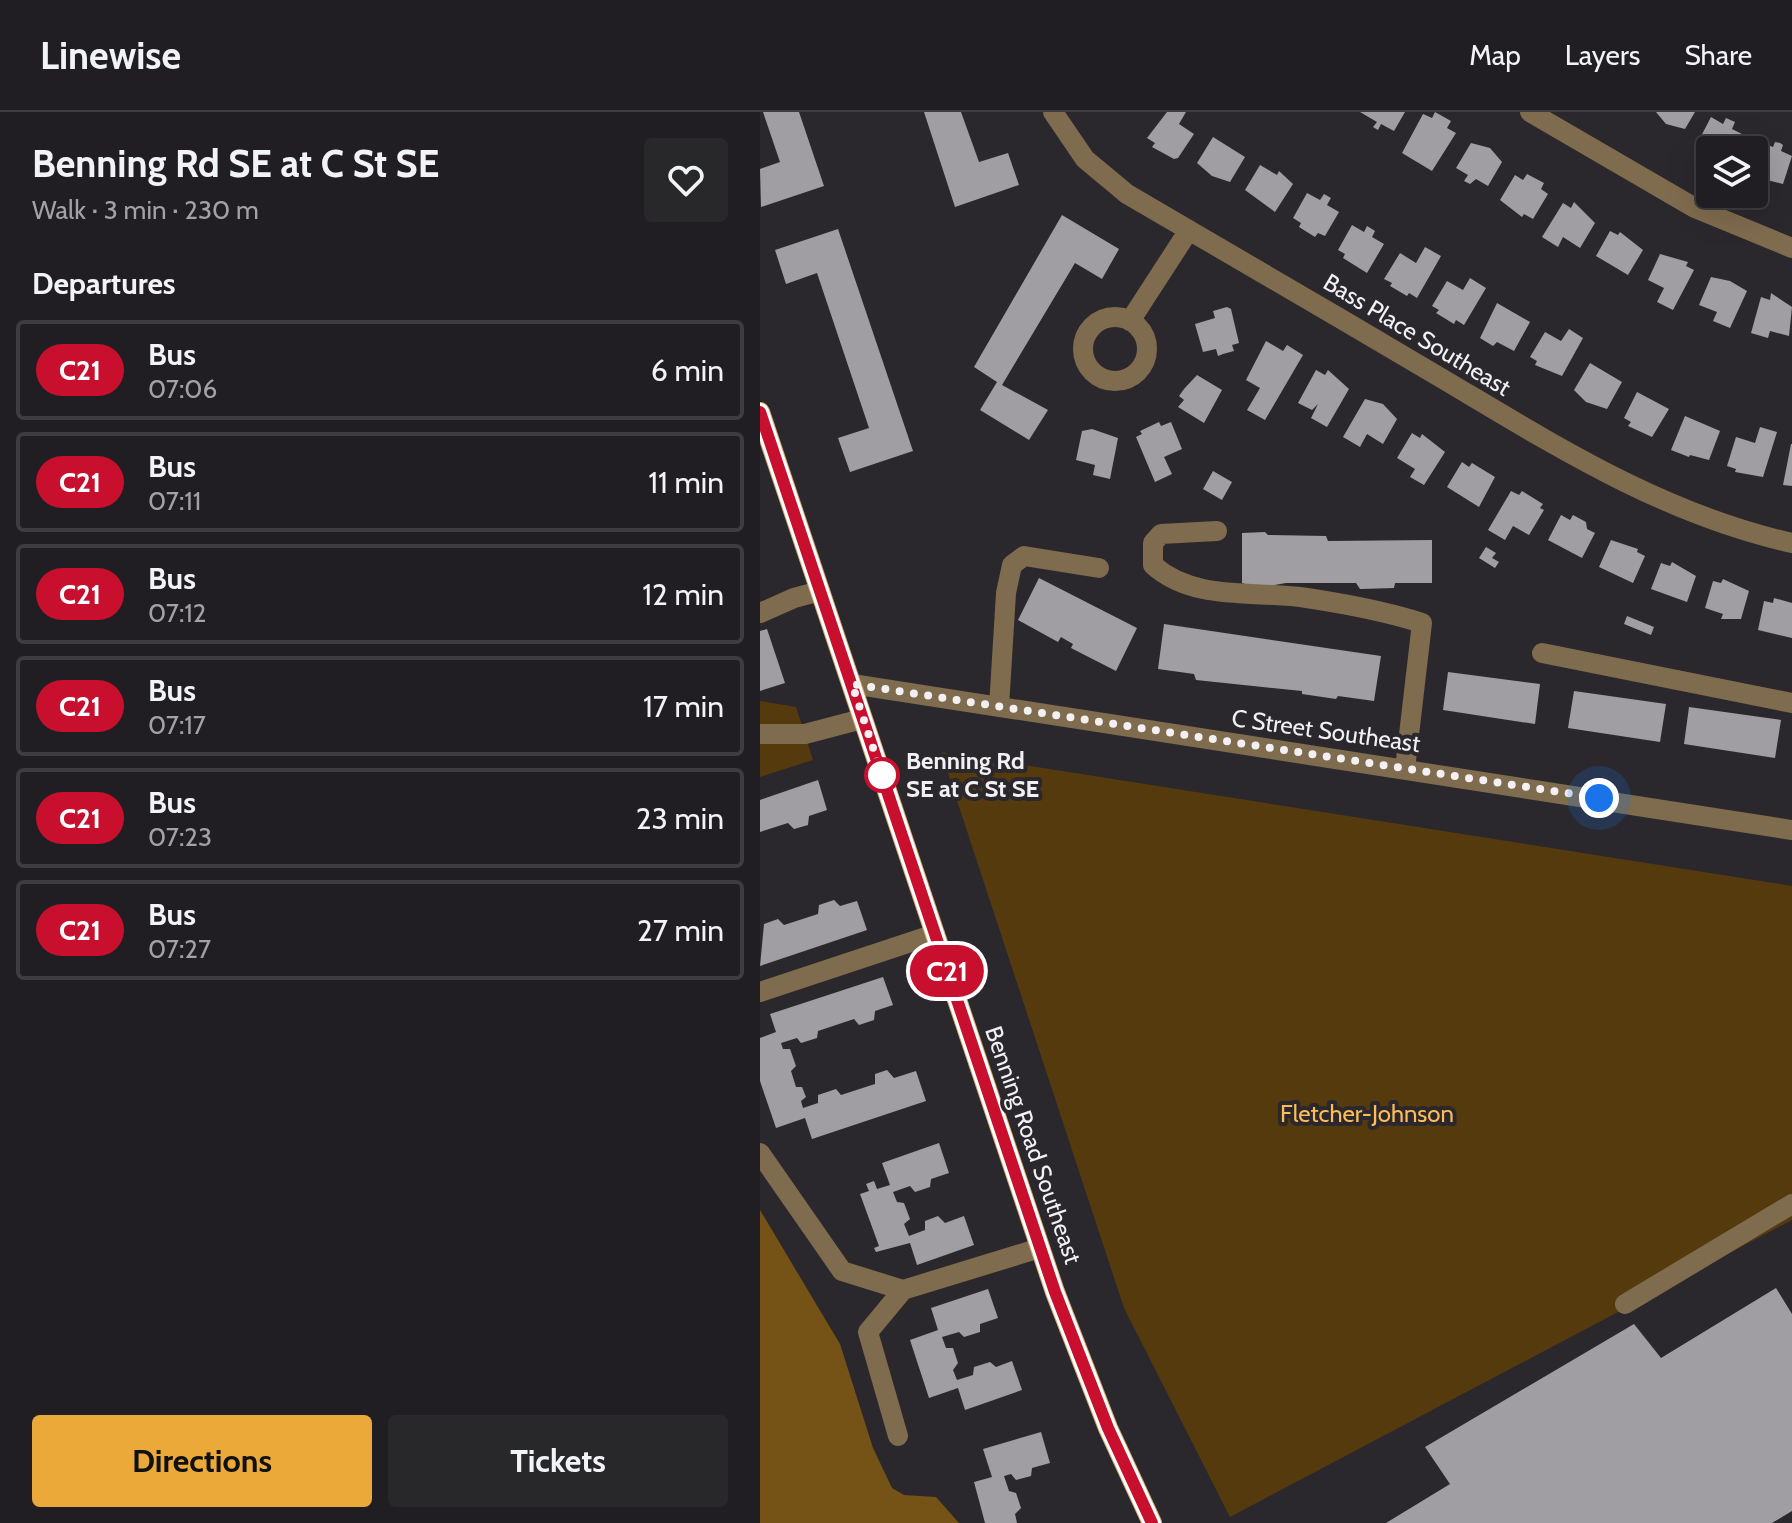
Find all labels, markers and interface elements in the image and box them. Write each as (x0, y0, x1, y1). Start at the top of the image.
text: Linewise (40, 32, 181, 79)
text: Map (1469, 38, 1521, 72)
text: Layers (1565, 38, 1640, 72)
text: Share (1684, 38, 1752, 72)
map controls (1696, 136, 1768, 208)
button: layers (1696, 136, 1768, 208)
button: heart (644, 138, 728, 222)
text: Benning Rd SE at C St SE (32, 140, 439, 187)
text: Walk · 3 min · 230 m (32, 194, 259, 226)
text: Departures (32, 265, 176, 302)
street label: Bass Place Southeast (1318, 267, 1516, 402)
text: Bus (148, 336, 196, 373)
text: 6 min (651, 352, 724, 389)
text: C21 (59, 353, 101, 387)
text: 07:06 (148, 373, 217, 405)
text: Bus (148, 448, 196, 485)
text: 11 min (648, 464, 724, 501)
text: C21 (59, 465, 101, 499)
text: 07:11 (148, 485, 201, 517)
text: Bus (148, 560, 196, 597)
text: 12 min (642, 576, 724, 613)
text: C21 (59, 577, 101, 611)
text: 07:12 (148, 597, 206, 629)
text: Bus (148, 672, 196, 709)
text: 17 min (643, 688, 724, 725)
text: C21 (59, 689, 101, 723)
street label: C Street Southeast (1230, 703, 1422, 758)
text: 07:17 (148, 709, 206, 741)
place label: Benning Rd SE at C St SE (906, 746, 1039, 803)
marker: Benning Rd SE at C St SE (865, 758, 899, 792)
your location (1579, 778, 1619, 818)
text: Bus (148, 784, 196, 821)
text: 23 min (636, 800, 724, 837)
text: C21 (59, 801, 101, 835)
text: 07:23 (148, 821, 212, 853)
text: Bus (148, 896, 196, 933)
text: 27 min (637, 912, 724, 949)
text: C21 (59, 913, 101, 947)
text: 07:27 (148, 933, 211, 965)
line badge: C21 (901, 945, 993, 997)
text: C21 (926, 954, 968, 988)
street label: Benning Road Southeast (979, 1022, 1088, 1268)
park label: Fletcher-Johnson (1280, 1099, 1454, 1128)
button: Directions (32, 1415, 372, 1507)
button: Tickets (388, 1415, 728, 1507)

